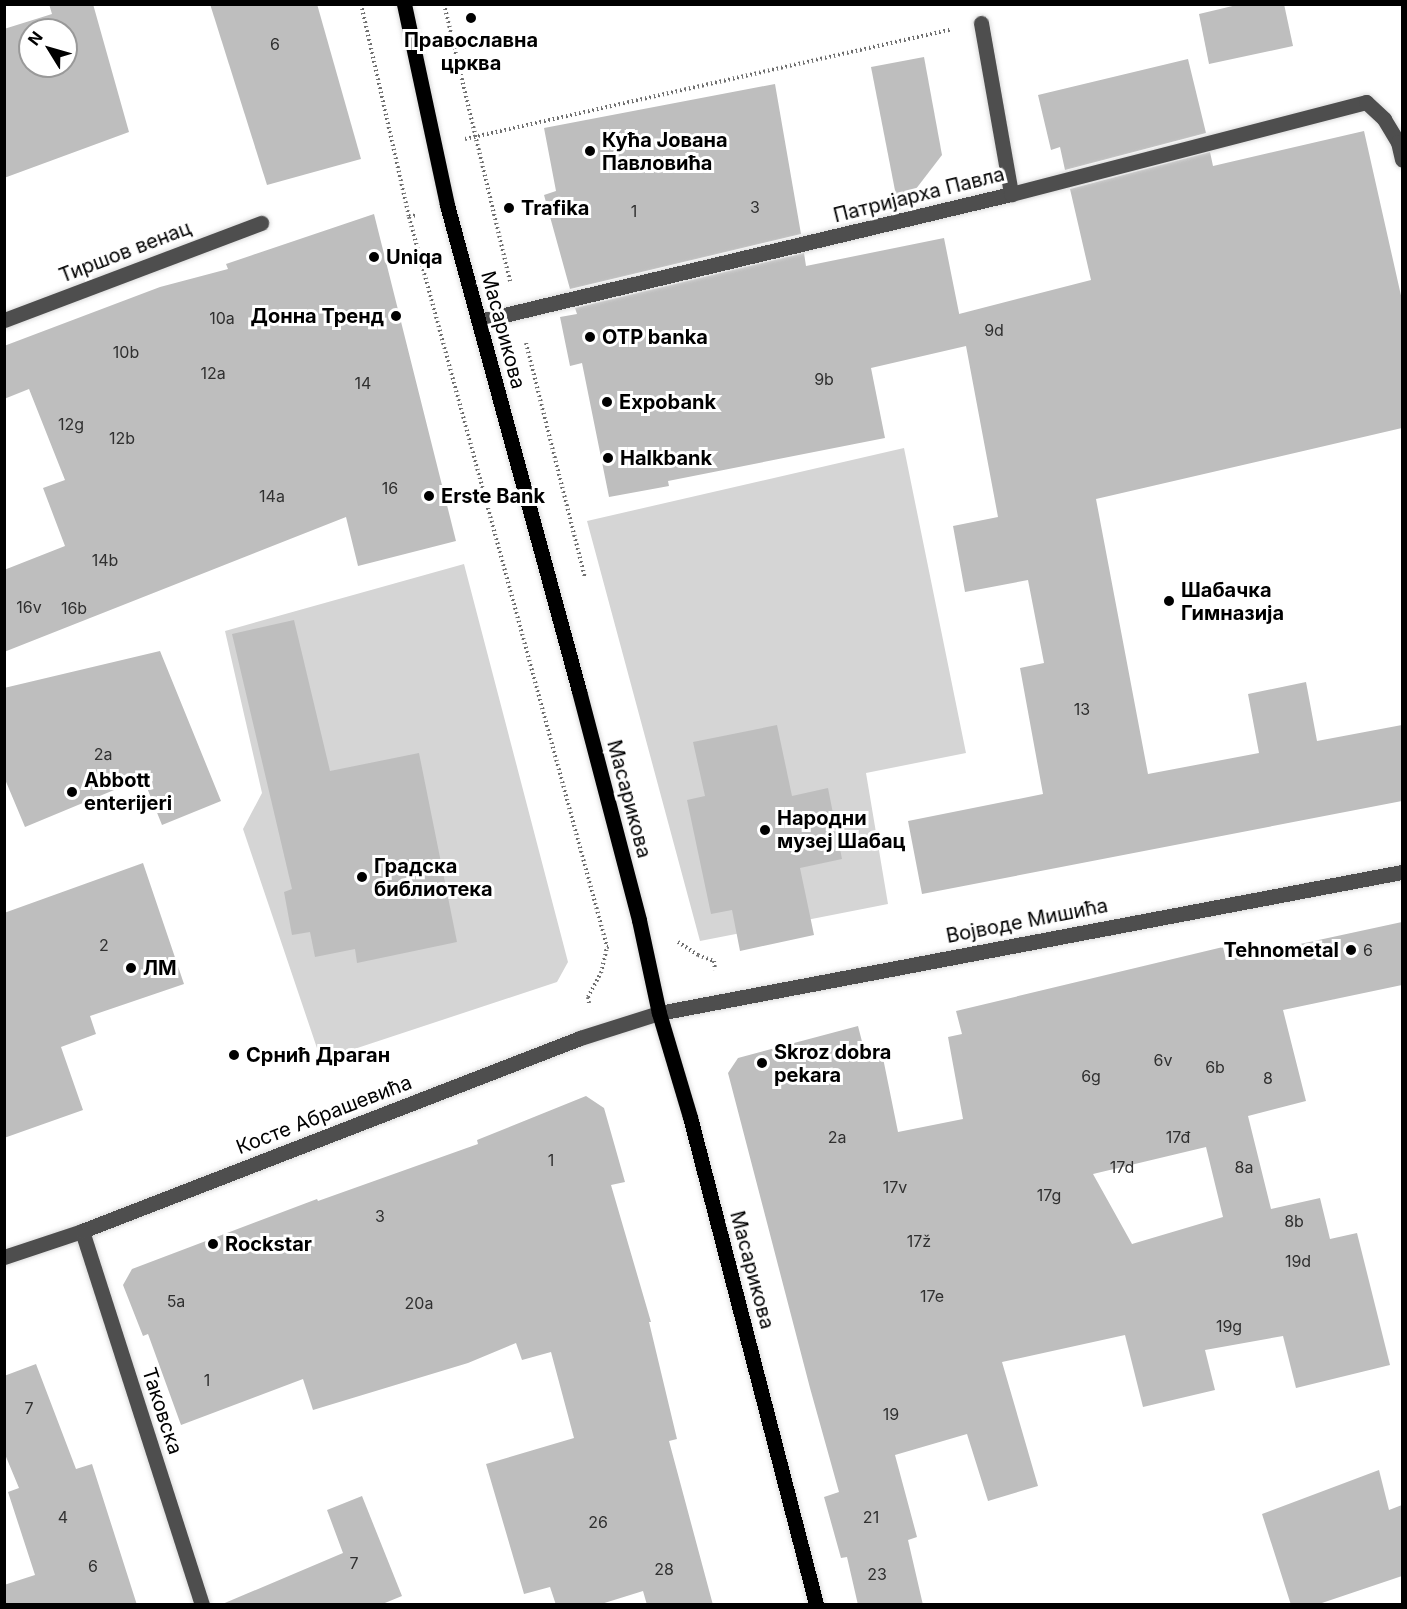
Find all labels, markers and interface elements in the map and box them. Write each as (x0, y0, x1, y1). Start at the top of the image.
marker: Православна црква (464, 11, 478, 25)
north arrow (18, 18, 78, 78)
text: N (24, 27, 47, 49)
place label: Православна црква (404, 28, 538, 75)
house number: 6 (270, 34, 280, 54)
place label: Кућа Јована Павловића (602, 128, 728, 175)
marker: Кућа Јована Павловића (583, 144, 597, 158)
street label: Патријарха Павла (831, 162, 1007, 228)
place label: Trafika (521, 196, 589, 220)
house number: 3 (750, 197, 760, 217)
marker: Trafika (502, 201, 516, 215)
house number: 1 (631, 201, 637, 221)
street label: Тиршов венац (56, 216, 194, 288)
place label: Uniqa (386, 245, 443, 269)
marker: Uniqa (367, 250, 381, 264)
street label: Масарикова (476, 268, 530, 392)
place label: Донна Тренд (251, 304, 384, 328)
house number: 10a (209, 308, 235, 328)
marker: Донна Тренд (389, 309, 403, 323)
house number: 9d (984, 320, 1004, 340)
place label: OTP banka (602, 325, 708, 349)
marker: OTP banka (583, 330, 597, 344)
house number: 10b (113, 342, 139, 362)
house number: 12a (200, 363, 226, 383)
house number: 9b (814, 369, 834, 389)
house number: 14 (355, 373, 371, 393)
place label: Expobank (619, 390, 716, 414)
marker: Expobank (600, 395, 614, 409)
house number: 12g (58, 414, 84, 434)
house number: 12b (109, 428, 135, 448)
place label: Halkbank (620, 446, 712, 470)
marker: Halkbank (601, 451, 615, 465)
house number: 16 (382, 478, 398, 498)
place label: Erste Bank (441, 484, 545, 508)
house number: 14a (259, 486, 285, 506)
marker: Erste Bank (422, 489, 436, 503)
house number: 14b (92, 550, 118, 570)
place label: Шабачка Гимназија (1181, 578, 1284, 625)
marker: Шабачка Гимназија (1162, 594, 1176, 608)
house number: 16v (16, 597, 42, 617)
house number: 16b (61, 598, 87, 618)
house number: 13 (1074, 699, 1090, 719)
street label: Масарикова (602, 737, 656, 861)
house number: 2a (94, 744, 112, 764)
place label: Abbott enterijeri (84, 768, 172, 815)
marker: Abbott enterijeri (65, 785, 79, 799)
place label: Народни музеј Шабац (777, 807, 906, 854)
marker: Народни музеј Шабац (758, 823, 772, 837)
place label: Градска библиотека (374, 854, 493, 901)
marker: Градска библиотека (355, 870, 369, 884)
street label: Војводе Мишића (944, 894, 1110, 948)
house number: 2 (99, 935, 109, 955)
place label: Tehnometal (1224, 938, 1339, 962)
house number: 6 (1363, 940, 1373, 960)
marker: Tehnometal (1344, 943, 1358, 957)
place label: ЛМ (143, 956, 177, 980)
marker: ЛМ (124, 961, 138, 975)
place label: Skroz dobra pekara (774, 1040, 891, 1087)
place label: Срнић Драган (246, 1043, 390, 1067)
marker: Срнић Драган (227, 1048, 241, 1062)
house number: 6v (1154, 1050, 1172, 1070)
marker: Skroz dobra pekara (755, 1056, 769, 1070)
house number: 6b (1205, 1057, 1225, 1077)
house number: 6g (1081, 1066, 1101, 1086)
house number: 8 (1263, 1068, 1273, 1088)
street label: Косте Абрашевића (233, 1070, 415, 1160)
house number: 2a (828, 1127, 846, 1147)
house number: 17đ (1166, 1127, 1190, 1147)
house number: 1 (548, 1150, 554, 1170)
house number: 17d (1110, 1157, 1134, 1177)
house number: 8a (1235, 1157, 1253, 1177)
house number: 17v (883, 1177, 907, 1197)
house number: 17g (1037, 1185, 1061, 1205)
house number: 3 (375, 1206, 385, 1226)
street label: Масарикова (725, 1208, 779, 1332)
house number: 8b (1284, 1211, 1304, 1231)
house number: 17ž (907, 1231, 931, 1251)
place label: Rockstar (225, 1232, 312, 1256)
marker: Rockstar (206, 1237, 220, 1251)
house number: 19d (1285, 1251, 1311, 1271)
house number: 17e (920, 1286, 944, 1306)
house number: 5a (167, 1291, 185, 1311)
house number: 20a (405, 1293, 433, 1313)
house number: 19g (1216, 1316, 1242, 1336)
street label: Таковска (137, 1365, 187, 1457)
house number: 1 (204, 1370, 210, 1390)
house number: 7 (24, 1398, 34, 1418)
house number: 19 (883, 1404, 899, 1424)
house number: 4 (58, 1507, 68, 1527)
house number: 21 (863, 1507, 879, 1527)
house number: 26 (588, 1512, 608, 1532)
house number: 7 (349, 1553, 359, 1573)
house number: 6 (88, 1556, 98, 1576)
house number: 28 (654, 1559, 674, 1579)
house number: 23 (867, 1564, 887, 1584)

